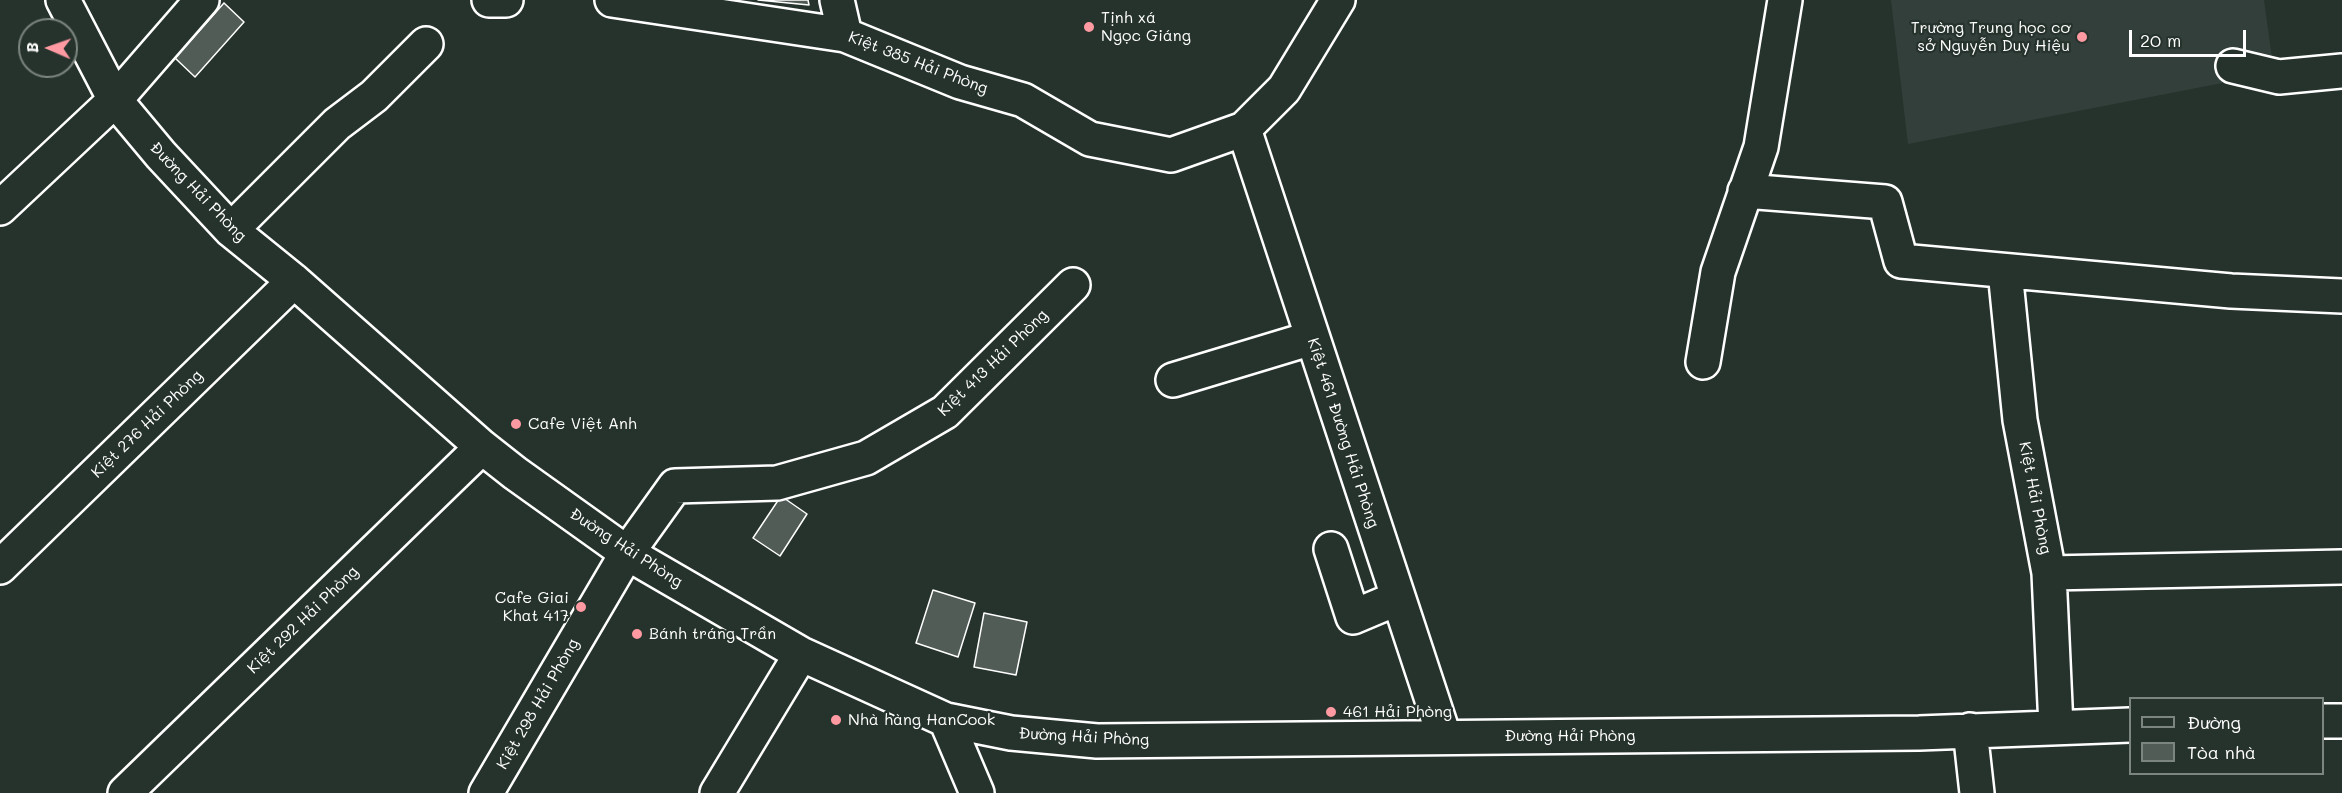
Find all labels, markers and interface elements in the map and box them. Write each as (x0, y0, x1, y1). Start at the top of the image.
place label: Tịnh xá Ngọc Giáng (1101, 8, 1191, 46)
north arrow (18, 18, 78, 78)
place label: Trường Trung học cơ sở Nguyễn Duy Hiệu (1911, 18, 2070, 56)
scale bar (2132, 18, 2249, 56)
marker: Tịnh xá Ngọc Giáng (1082, 20, 1096, 34)
street label: Kiệt 385 Hải Phòng (845, 28, 991, 98)
text: 20 m (2140, 28, 2181, 52)
marker: Trường Trung học cơ sở Nguyễn Duy Hiệu (2075, 30, 2089, 44)
text: B (21, 42, 42, 53)
street label: Đường Hải Phòng (146, 138, 250, 246)
street label: Kiệt 413 Hải Phòng (934, 306, 1052, 420)
street label: Kiệt 461 Đường Hải Phòng (1303, 335, 1383, 531)
street label: Kiệt 276 Hải Phòng (87, 366, 207, 482)
place label: Cafe Việt Anh (528, 414, 637, 434)
marker: Cafe Việt Anh (509, 417, 523, 431)
street label: Kiệt Hải Phòng (2015, 440, 2055, 556)
street label: Đường Hải Phòng (566, 504, 686, 592)
street label: Kiệt 292 Hải Phòng (243, 562, 363, 678)
place label: Cafe Giai Khat 417 (495, 588, 569, 626)
marker: Cafe Giai Khat 417 (574, 600, 588, 614)
place label: Bánh tráng Trần (649, 624, 776, 644)
marker: Bánh tráng Trần (630, 627, 644, 641)
street label: Kiệt 298 Hải Phòng (493, 635, 583, 773)
legend (2129, 697, 2324, 775)
place label: 461 Hải Phòng (1343, 702, 1452, 722)
marker: 461 Hải Phòng (1324, 705, 1338, 719)
place label: Nhà hàng HanCook (848, 710, 995, 730)
text: Đường (2187, 710, 2241, 734)
marker: Nhà hàng HanCook (829, 713, 843, 727)
street label: Đường Hải Phòng (1018, 724, 1150, 750)
street label: Đường Hải Phòng (1505, 726, 1635, 746)
text: Tòa nhà (2187, 740, 2256, 764)

